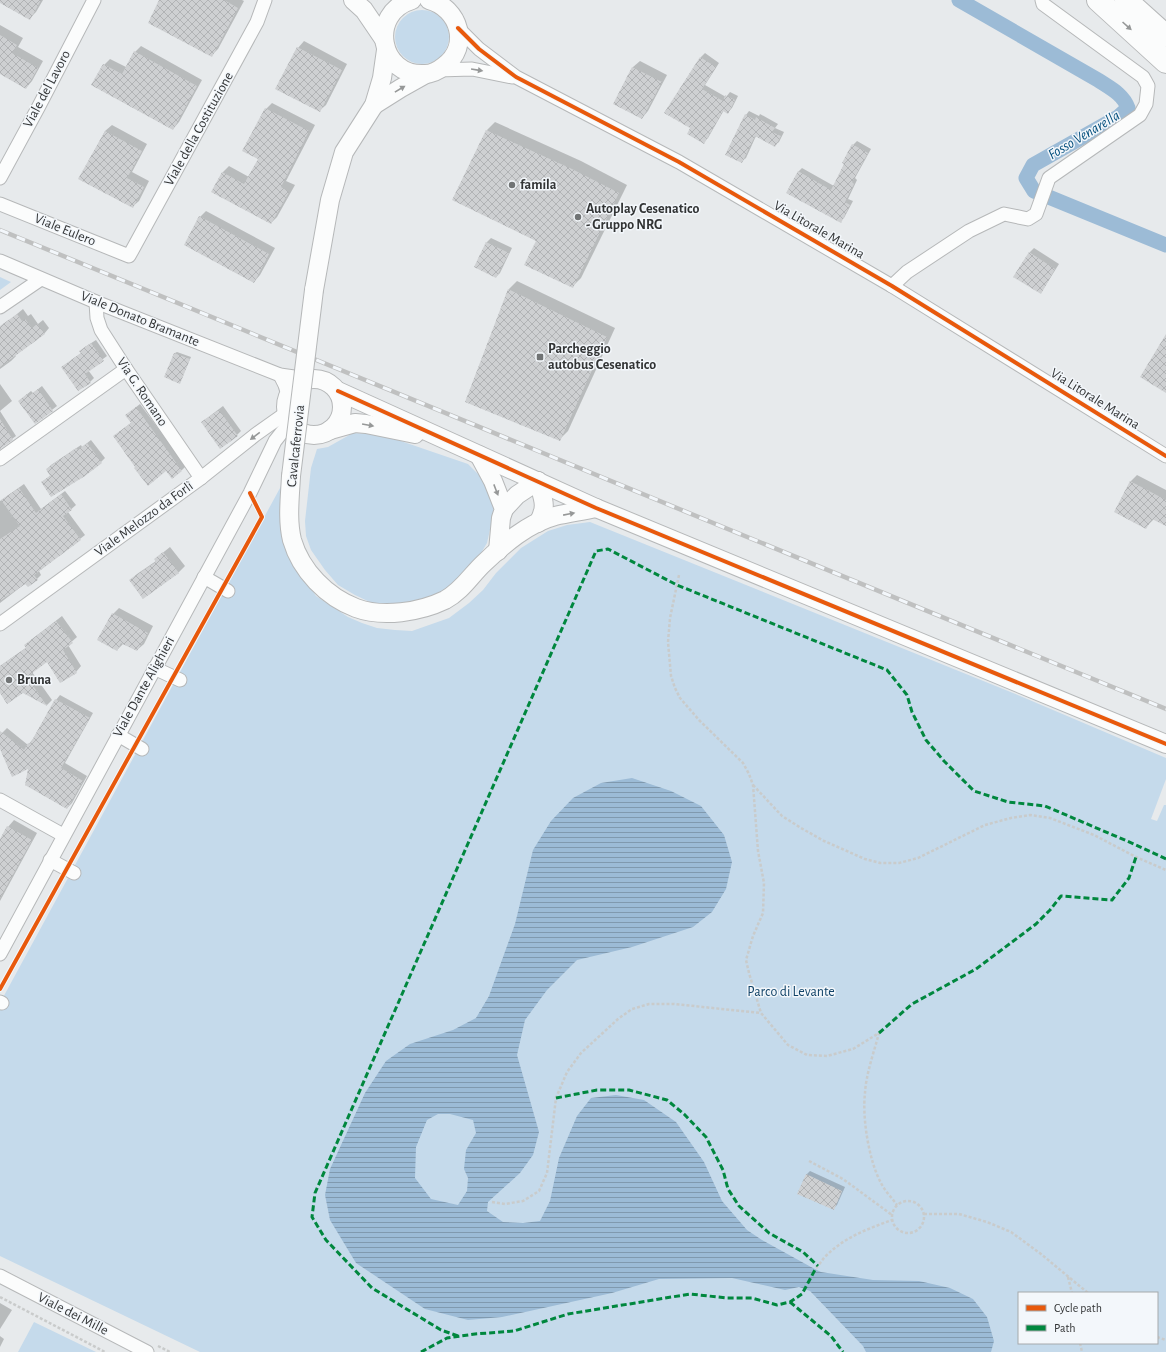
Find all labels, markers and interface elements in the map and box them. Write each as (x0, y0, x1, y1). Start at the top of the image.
one-way arrow (1122, 22, 1132, 31)
street label: Viale del Lavoro (21, 48, 73, 130)
one-way arrow (471, 67, 483, 73)
street label: Viale della Costituzione (162, 70, 236, 188)
one-way arrow (394, 85, 405, 92)
water label: Fosso Venarella (1046, 108, 1122, 162)
place label: famila (520, 178, 557, 192)
marker: famila (507, 180, 517, 190)
street label: Via Litorale Marina (771, 198, 867, 262)
place label: Autoplay Cesenatico - Gruppo NRG (586, 202, 699, 232)
street label: Viale Eulero (32, 211, 98, 249)
marker: Autoplay Cesenatico - Gruppo NRG (573, 212, 583, 222)
street label: Viale Donato Bramante (79, 289, 201, 349)
place label: Parcheggio autobus Cesenatico (548, 342, 656, 372)
marker: Parcheggio autobus Cesenatico (535, 352, 545, 362)
street label: Via G. Romano (114, 355, 170, 429)
street label: Via Litorale Marina (1048, 366, 1142, 432)
street label: Cavalcaferrovia (285, 404, 307, 488)
one-way arrow (362, 422, 374, 428)
one-way arrow (249, 431, 260, 440)
street label: Viale Melozzo da Forlì (92, 478, 196, 559)
one-way arrow (494, 485, 500, 497)
one-way arrow (563, 510, 575, 516)
street label: Viale Dante Alighieri (111, 634, 177, 740)
place label: Bruna (17, 673, 52, 687)
marker: Bruna (4, 675, 14, 685)
park label: Parco di Levante (747, 985, 835, 999)
street label: Viale dei Mille (35, 1290, 111, 1338)
legend (1018, 1292, 1158, 1344)
text: Cycle path (1054, 1302, 1102, 1315)
text: Path (1054, 1322, 1076, 1334)

